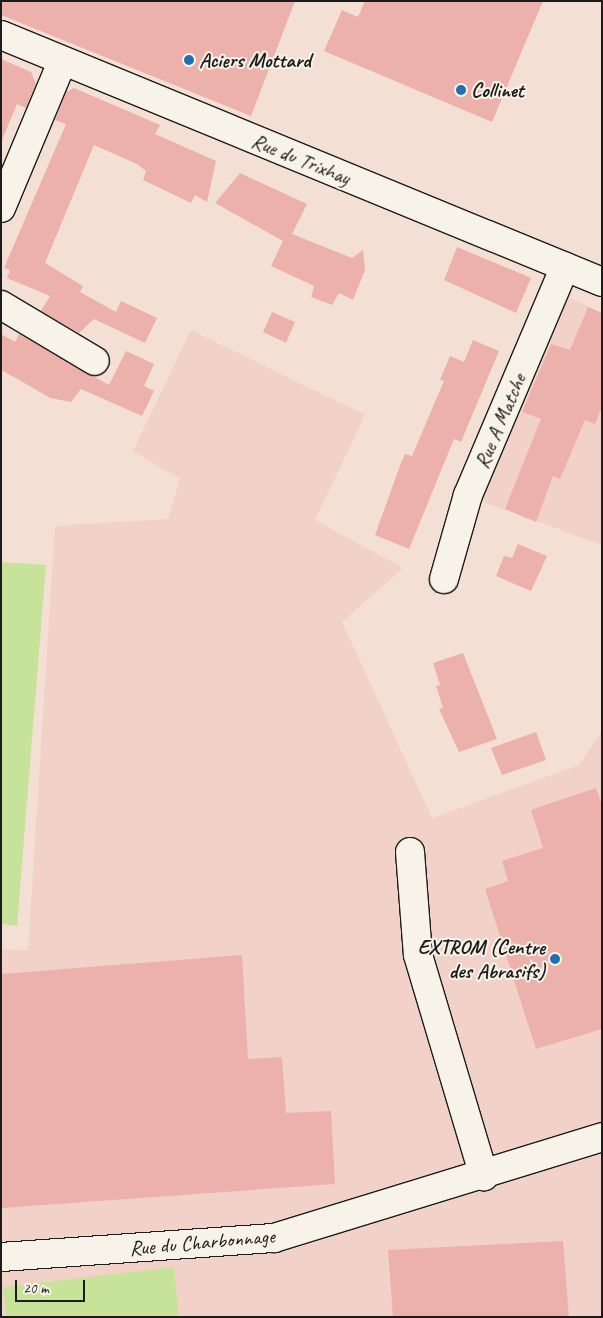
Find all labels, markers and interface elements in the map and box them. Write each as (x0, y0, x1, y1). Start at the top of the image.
place label: Aciers Mottard (199, 47, 310, 73)
marker: Aciers Mottard (183, 54, 195, 66)
place label: Collinet (471, 77, 524, 103)
marker: Collinet (455, 84, 467, 96)
street label: Rue du Trixhay (248, 128, 354, 190)
street label: Rue A Matche (469, 370, 531, 472)
place label: EXTROM (Centre des Abrasifs) (418, 934, 545, 984)
marker: EXTROM (Centre des Abrasifs) (549, 953, 561, 965)
street label: Rue du Charbonnage (128, 1223, 276, 1261)
scale bar (18, 1270, 88, 1302)
text: 20 m (23, 1279, 49, 1298)

